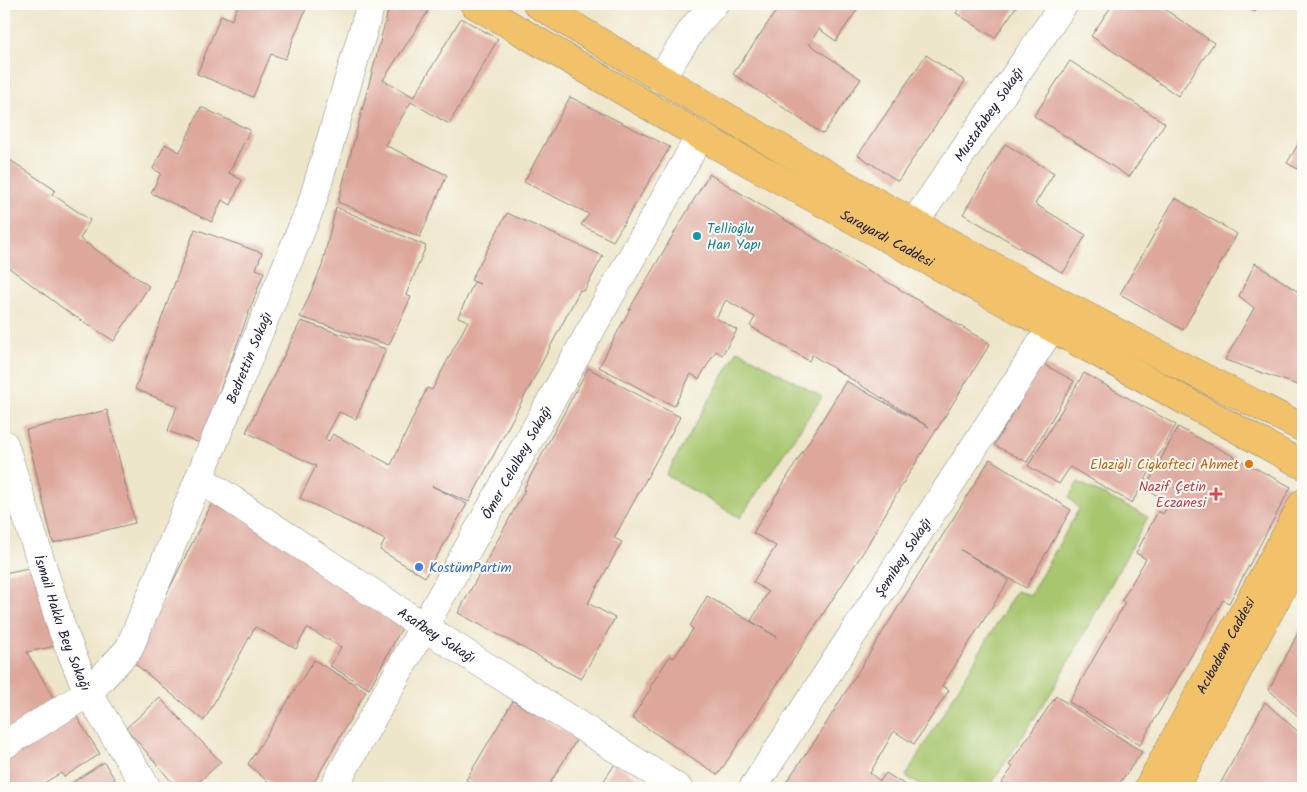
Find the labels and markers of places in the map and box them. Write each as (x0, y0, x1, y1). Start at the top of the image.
place label: Tellioğlu Han Yapı (707, 218, 761, 256)
marker: Tellioğlu Han Yapı (691, 230, 703, 242)
place label: Elazigli Cigkofteci Ahmet (1090, 454, 1240, 476)
marker: Elazigli Cigkofteci Ahmet (1243, 458, 1255, 470)
place label: Nazif Çetin Eczanesi (1139, 476, 1207, 514)
marker: Nazif Çetin Eczanesi (1210, 488, 1222, 500)
place label: KostümPartim (429, 557, 512, 579)
marker: KostümPartim (413, 561, 425, 573)

